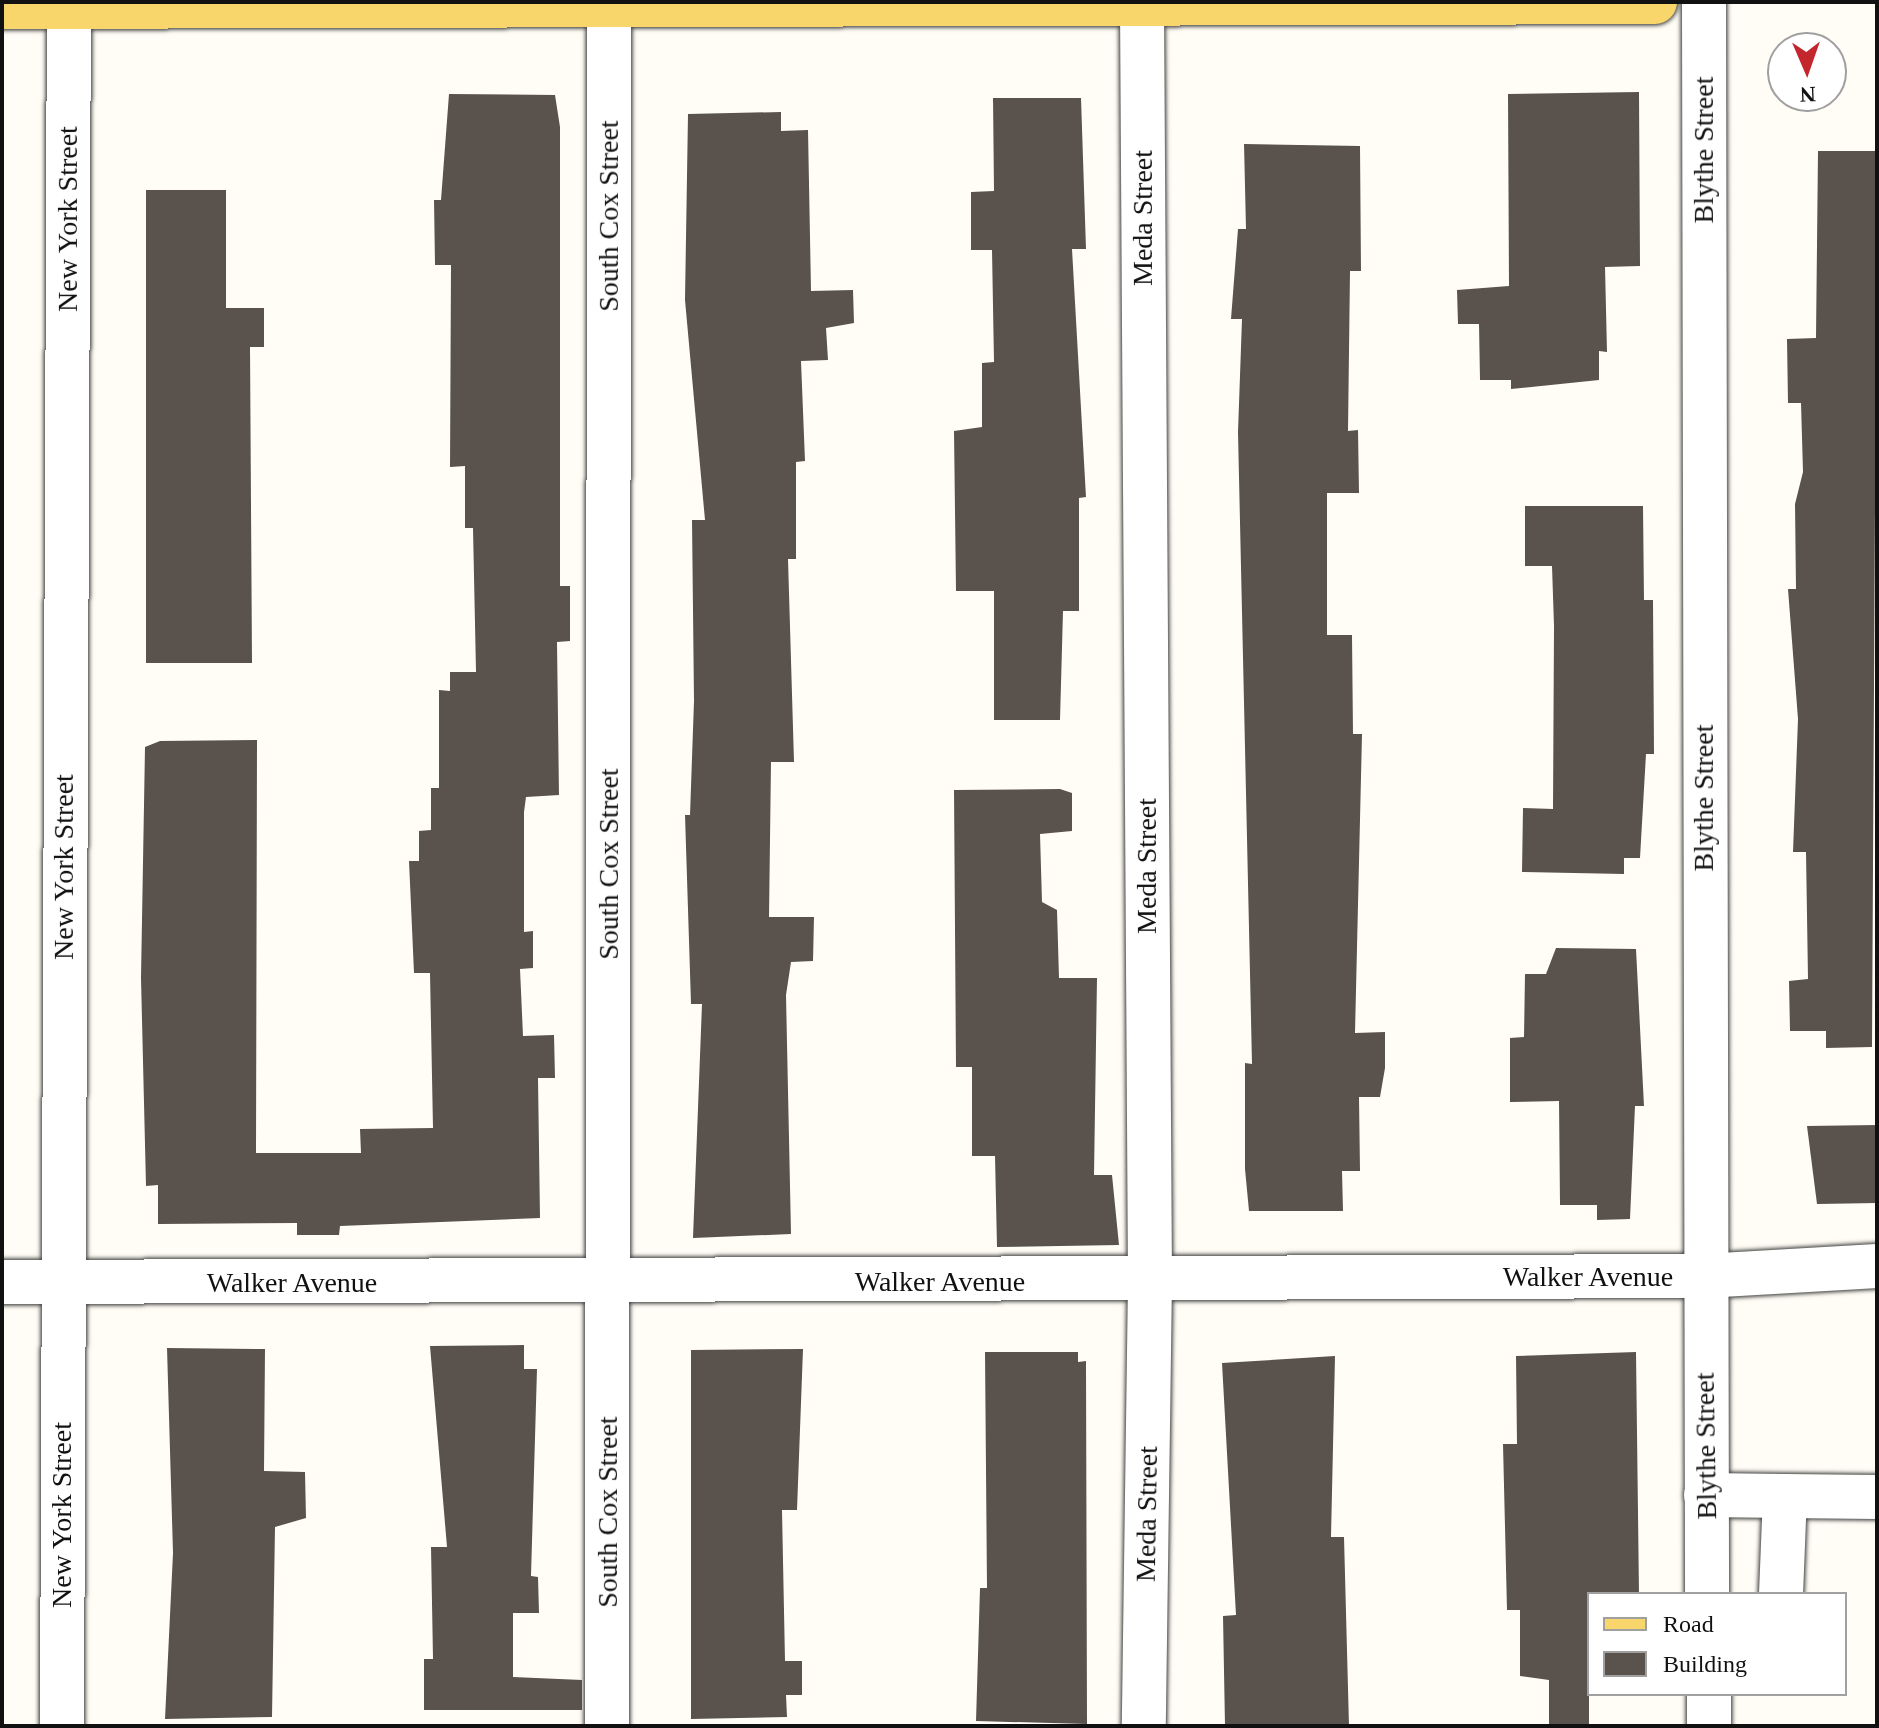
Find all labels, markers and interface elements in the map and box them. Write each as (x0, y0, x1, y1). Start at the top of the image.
north arrow (1767, 32, 1847, 112)
street label: Blythe Street (1687, 77, 1721, 223)
text: N (1799, 82, 1816, 107)
street label: South Cox Street (592, 120, 626, 312)
street label: New York Street (51, 126, 85, 312)
street label: Meda Street (1126, 150, 1160, 286)
street label: Blythe Street (1687, 725, 1721, 871)
street label: South Cox Street (592, 768, 626, 960)
street label: New York Street (47, 774, 81, 960)
street label: Meda Street (1130, 798, 1164, 934)
street label: Walker Avenue (1502, 1260, 1674, 1294)
street label: Walker Avenue (854, 1265, 1026, 1299)
street label: Walker Avenue (206, 1266, 378, 1300)
street label: Blythe Street (1688, 1372, 1724, 1520)
street label: South Cox Street (591, 1416, 625, 1608)
street label: New York Street (45, 1422, 79, 1608)
street label: Meda Street (1129, 1446, 1165, 1582)
legend (1587, 1592, 1847, 1696)
text: Road (1663, 1611, 1714, 1637)
text: Building (1663, 1651, 1747, 1677)

